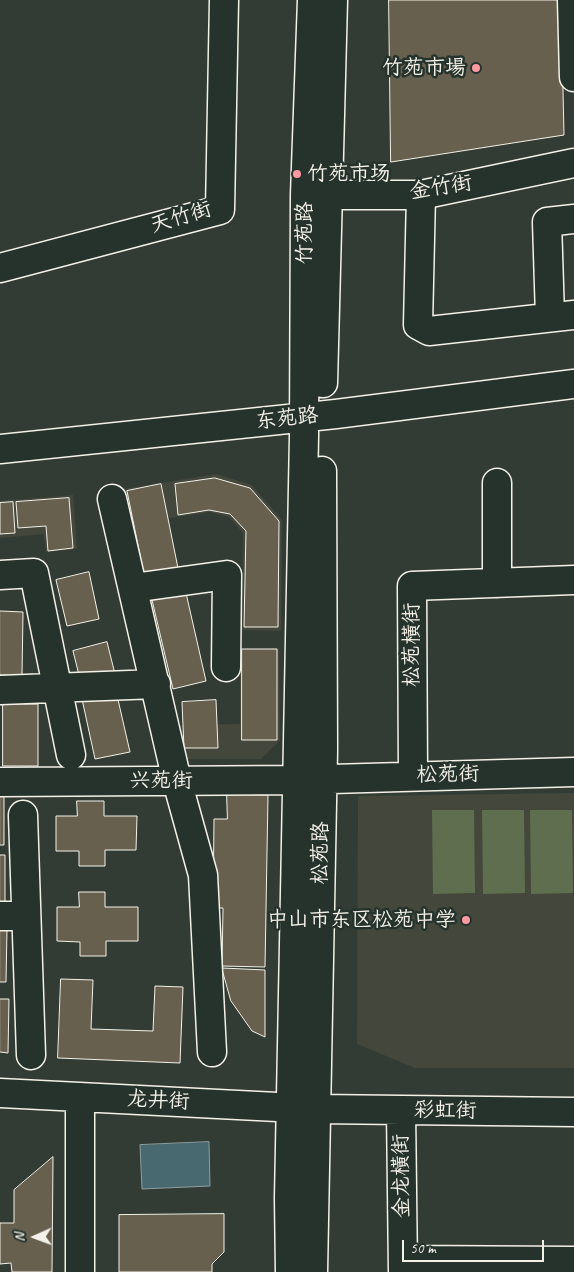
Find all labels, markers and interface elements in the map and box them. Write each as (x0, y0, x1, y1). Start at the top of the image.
place label: 竹苑市場 (382, 55, 466, 81)
marker: 竹苑市場 (470, 62, 482, 74)
place label: 竹苑市场 (307, 161, 391, 187)
marker: 竹苑市场 (291, 168, 303, 180)
street label: 金竹街 (408, 171, 474, 205)
street label: 天竹街 (147, 197, 215, 239)
street label: 竹苑路 (292, 202, 318, 264)
street label: 东苑路 (254, 403, 320, 435)
street label: 松苑横街 (399, 603, 425, 687)
street label: 松苑街 (416, 762, 480, 788)
street label: 兴苑街 (130, 768, 192, 794)
street label: 松苑路 (308, 821, 334, 885)
place label: 中山市东区松苑中学 (267, 907, 456, 933)
marker: 中山市东区松苑中学 (460, 914, 472, 926)
street label: 龙井街 (126, 1087, 190, 1115)
street label: 彩虹街 (413, 1098, 477, 1124)
street label: 金龙横街 (389, 1134, 415, 1218)
north arrow (10, 1212, 60, 1262)
scale bar (404, 1230, 546, 1262)
text: N (11, 1233, 28, 1242)
text: 50 m (410, 1239, 436, 1258)

